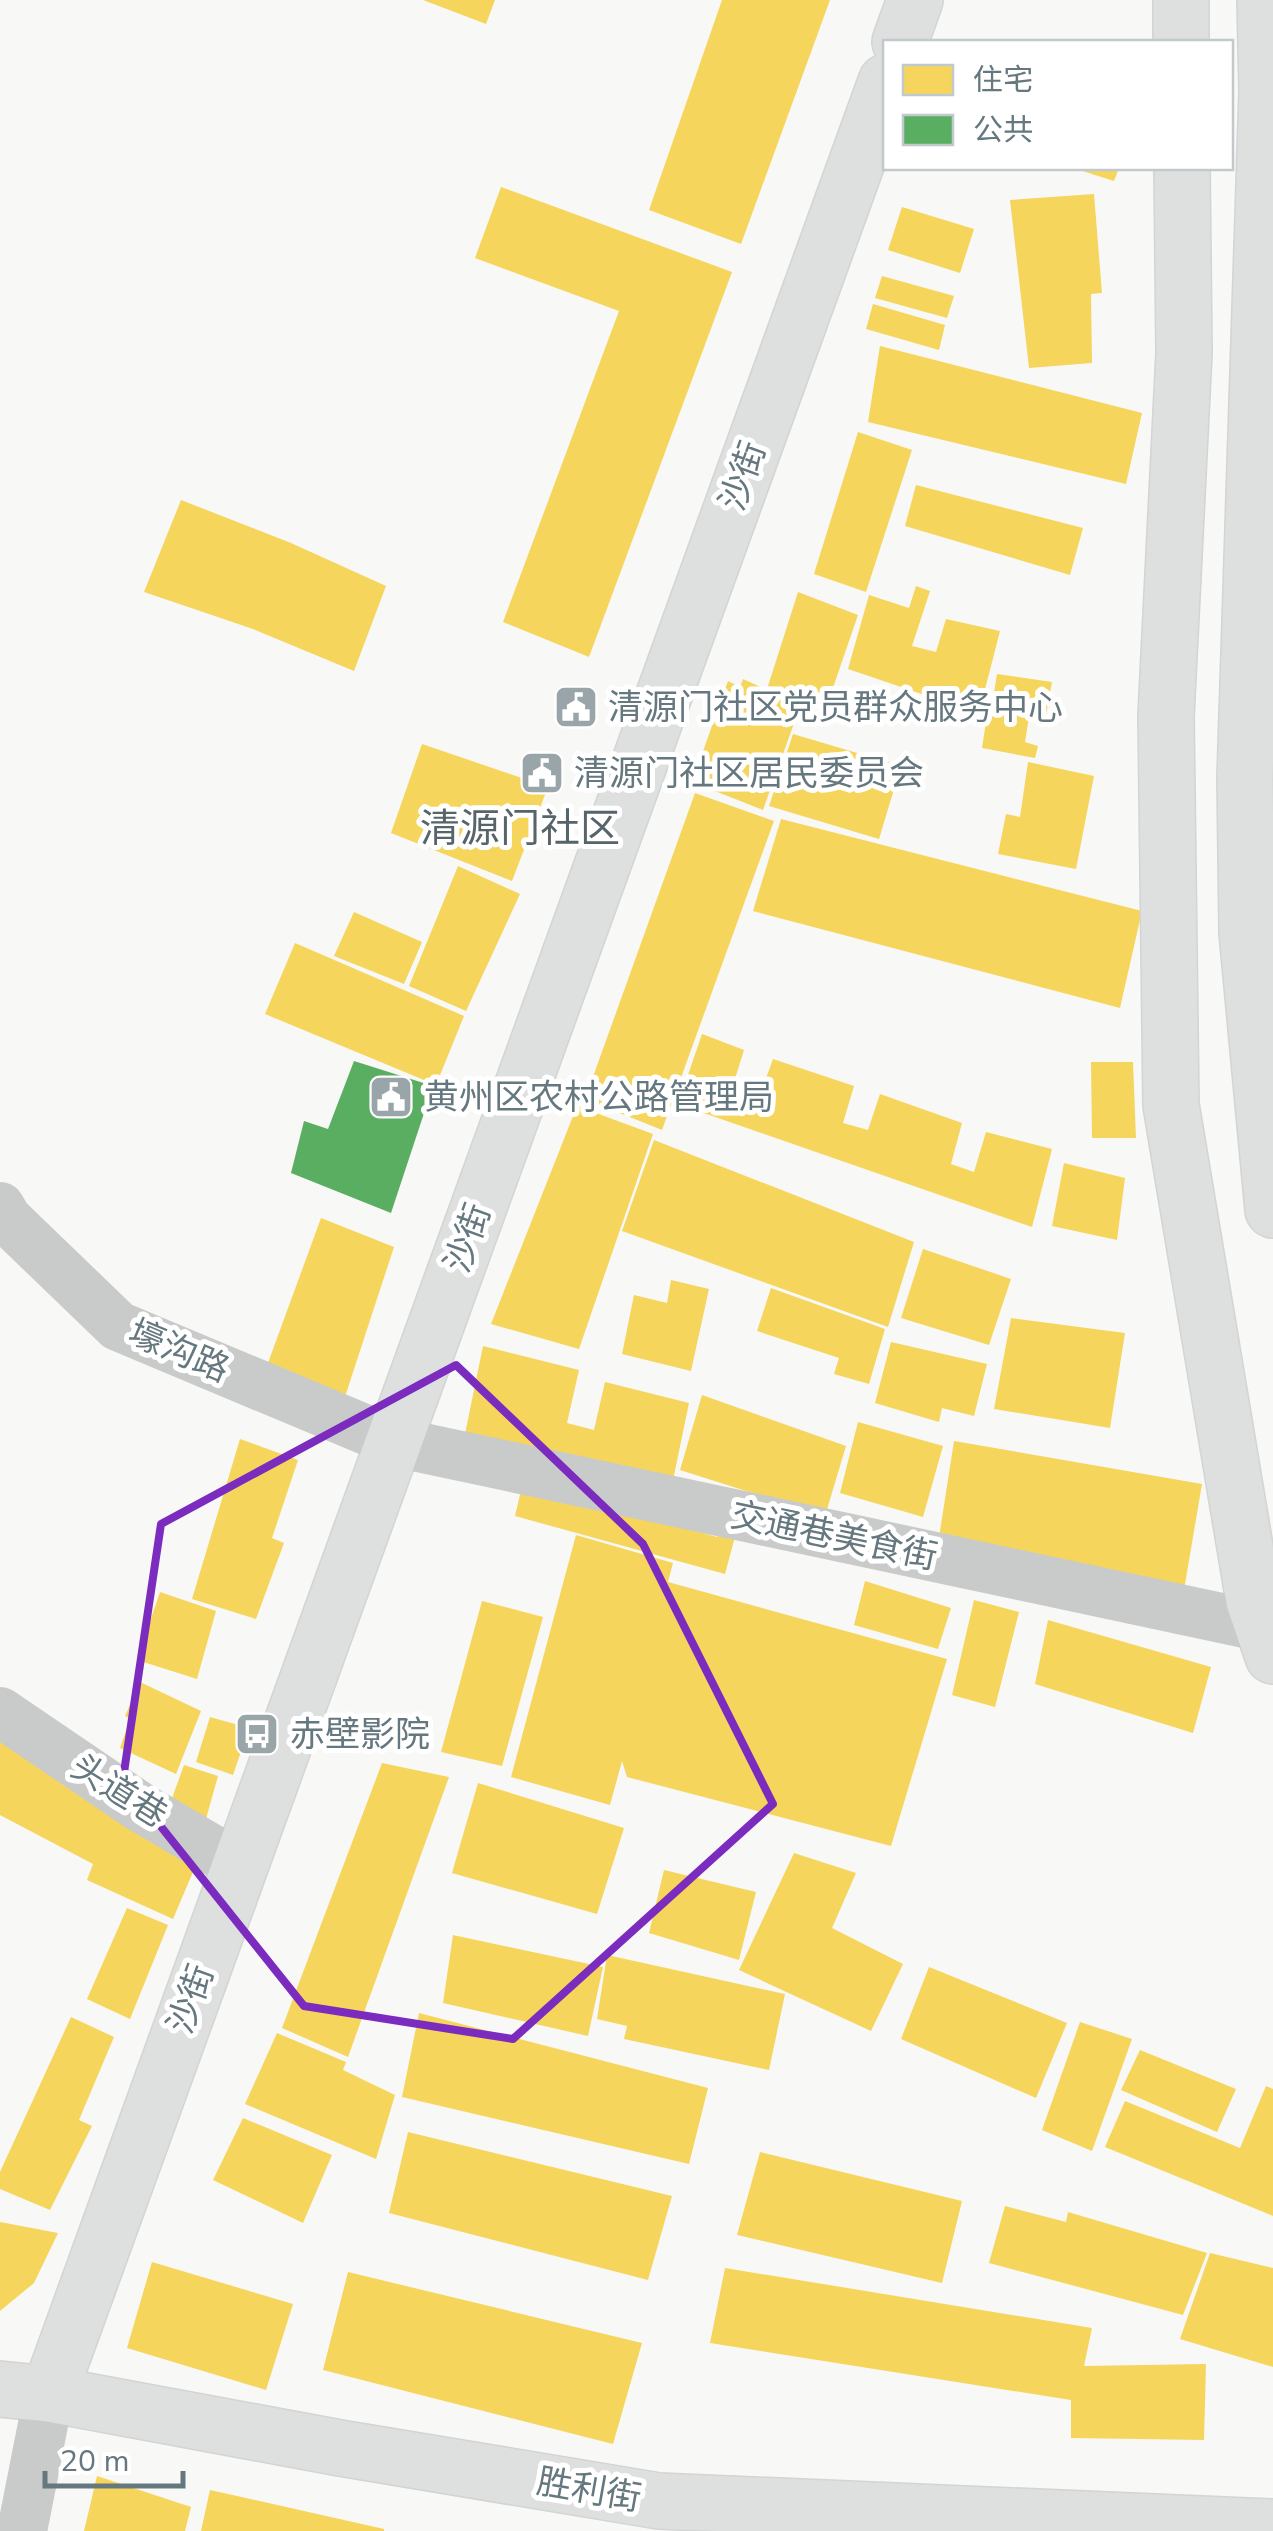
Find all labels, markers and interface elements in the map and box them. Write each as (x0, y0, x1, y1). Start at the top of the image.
legend (883, 40, 1233, 170)
text: 住宅 (973, 60, 1033, 101)
text: 公共 (973, 110, 1033, 151)
street label: 沙街 (709, 435, 777, 517)
public building icon: 清源门社区党员群众服务中心 (553, 684, 599, 730)
place label: 清源门社区党员群众服务中心 (608, 684, 1063, 731)
public building icon: 清源门社区居民委员会 (519, 750, 565, 796)
place label: 清源门社区居民委员会 (574, 750, 924, 797)
district label: 清源门社区 (420, 802, 620, 856)
public building icon: 黄州区农村公路管理局 (368, 1074, 414, 1120)
place label: 黄州区农村公路管理局 (424, 1074, 774, 1121)
street label: 沙街 (434, 1197, 502, 1279)
street label: 壕沟路 (121, 1309, 237, 1393)
street label: 交通巷美食街 (726, 1491, 942, 1581)
bus stop icon: 赤壁影院 (234, 1711, 280, 1757)
place label: 赤壁影院 (290, 1711, 430, 1758)
street label: 头道巷 (62, 1743, 176, 1839)
street label: 沙街 (157, 1958, 225, 2040)
scale bar (45, 2426, 182, 2488)
text: 20 m (60, 2441, 129, 2482)
street label: 胜利街 (533, 2458, 645, 2522)

